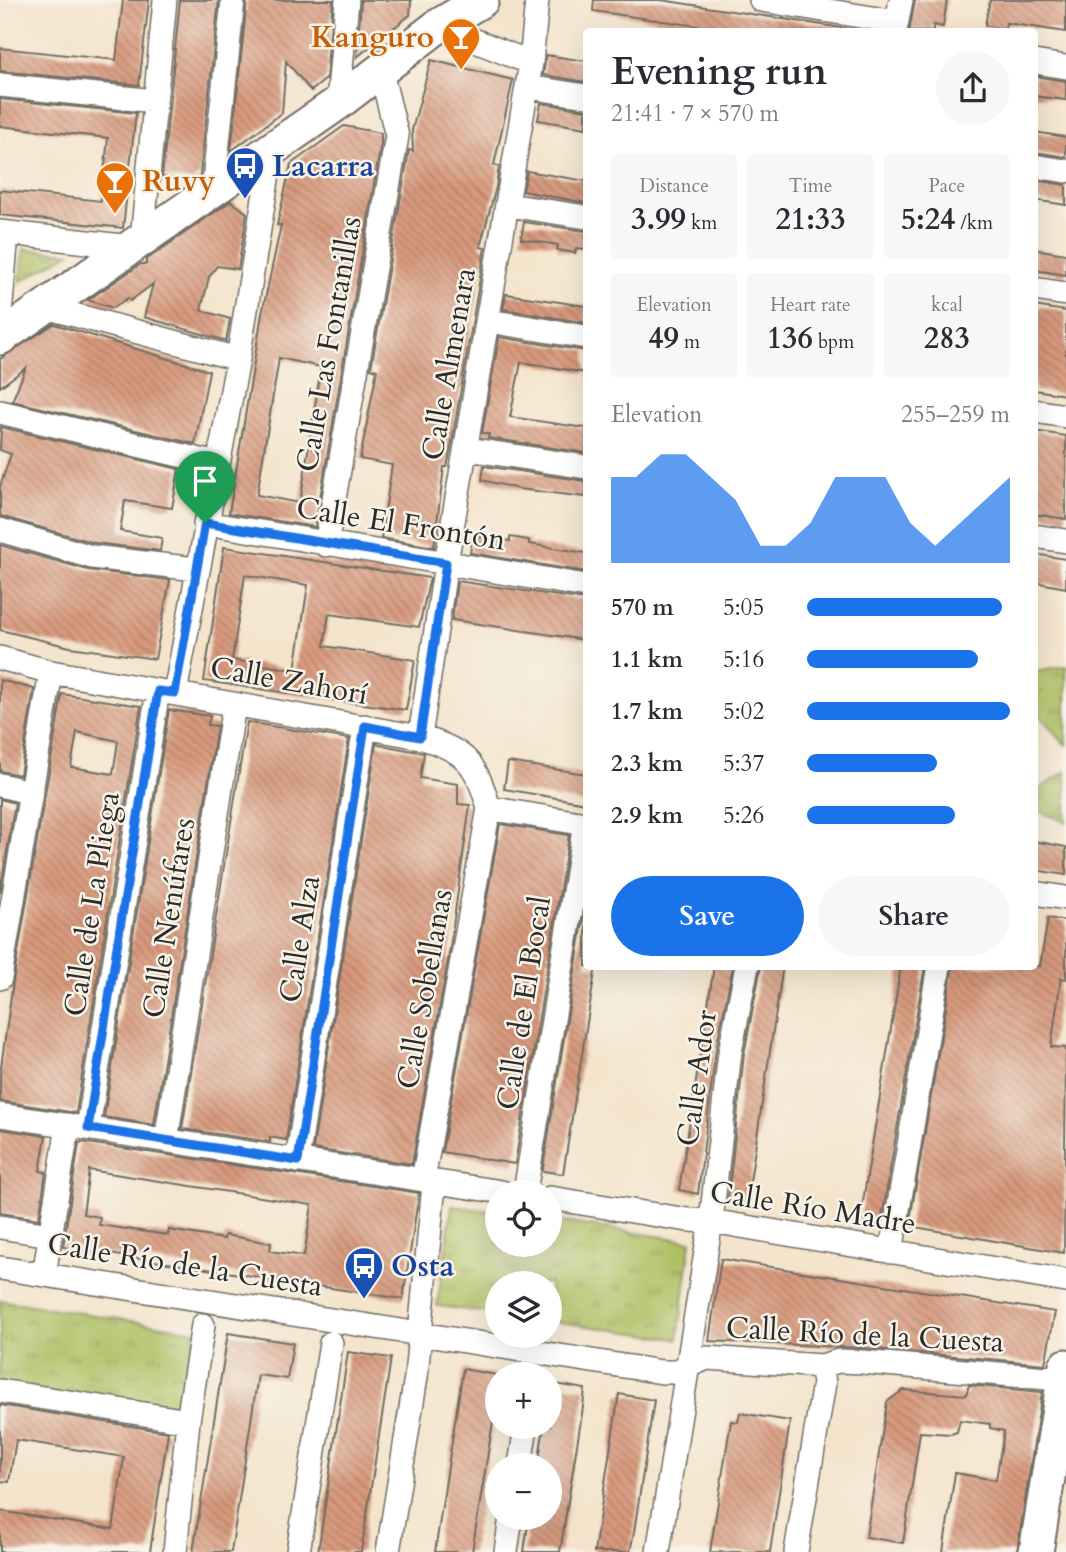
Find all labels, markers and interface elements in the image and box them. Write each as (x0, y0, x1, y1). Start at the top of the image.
bar icon: Kanguro (440, 16, 482, 71)
place label: Kanguro (311, 17, 434, 58)
text: Evening run (611, 46, 827, 98)
button: share (936, 51, 1010, 125)
text: 21:41 · 7 × 570 m (611, 98, 779, 129)
bus stop icon: Lacarra (224, 145, 266, 200)
place label: Lacarra (272, 146, 374, 187)
bar icon: Ruvy (94, 160, 136, 215)
place label: Ruvy (142, 161, 215, 202)
text: Distance (639, 173, 709, 199)
text: Time (789, 173, 832, 199)
text: Pace (928, 173, 965, 199)
text: 3.99 (631, 199, 686, 240)
text: 21:33 (775, 199, 846, 240)
text: 5:24 (901, 199, 955, 240)
text: km (686, 210, 717, 236)
text: /km (955, 210, 993, 236)
street label: Calle Las Fontanillas (286, 213, 372, 475)
street label: Calle Almenara (412, 265, 486, 463)
text: Elevation (636, 292, 712, 318)
text: Heart rate (770, 292, 851, 318)
text: kcal (931, 292, 963, 318)
text: 49 (648, 318, 679, 359)
text: 136 (767, 318, 813, 359)
text: 283 (924, 318, 970, 359)
text: m (679, 329, 700, 355)
text: bpm (813, 329, 854, 355)
text: Elevation (611, 399, 702, 430)
text: 255–259 m (901, 399, 1010, 430)
pin (175, 451, 235, 523)
icon: arrive (186, 462, 224, 500)
street label: Calle El Frontón (294, 487, 508, 561)
text: 570 m (611, 592, 674, 623)
text: 5:05 (723, 592, 764, 623)
text: 1.1 km (611, 644, 683, 675)
text: 5:16 (723, 644, 764, 675)
street label: Calle Zahorí (207, 647, 371, 715)
text: 1.7 km (611, 696, 683, 727)
text: 5:02 (723, 696, 764, 727)
text: 2.3 km (611, 748, 683, 779)
text: 5:37 (723, 748, 764, 779)
street label: Calle de La Pliega (54, 789, 130, 1019)
text: 2.9 km (611, 800, 683, 831)
text: 5:26 (723, 800, 764, 831)
street label: Calle Nenúfares (133, 815, 205, 1021)
street label: Calle Alza (270, 872, 330, 1006)
button: Save (611, 876, 804, 956)
button: Share (818, 876, 1010, 956)
street label: Calle Sobellanas (387, 886, 463, 1092)
street label: Calle de El Bocal (487, 893, 561, 1113)
street label: Calle Ador (667, 1007, 727, 1149)
street label: Calle Río Madre (707, 1171, 919, 1245)
map controls (485, 1180, 562, 1530)
button: locate (485, 1180, 562, 1257)
street label: Calle Río de la Cuesta (44, 1223, 326, 1307)
bus stop icon: Osta (343, 1245, 385, 1300)
place label: Osta (391, 1246, 454, 1287)
button: layers (485, 1271, 562, 1348)
street label: Calle Río de la Cuesta (725, 1307, 1005, 1363)
button: + (485, 1362, 562, 1439)
button: − (485, 1453, 562, 1530)

